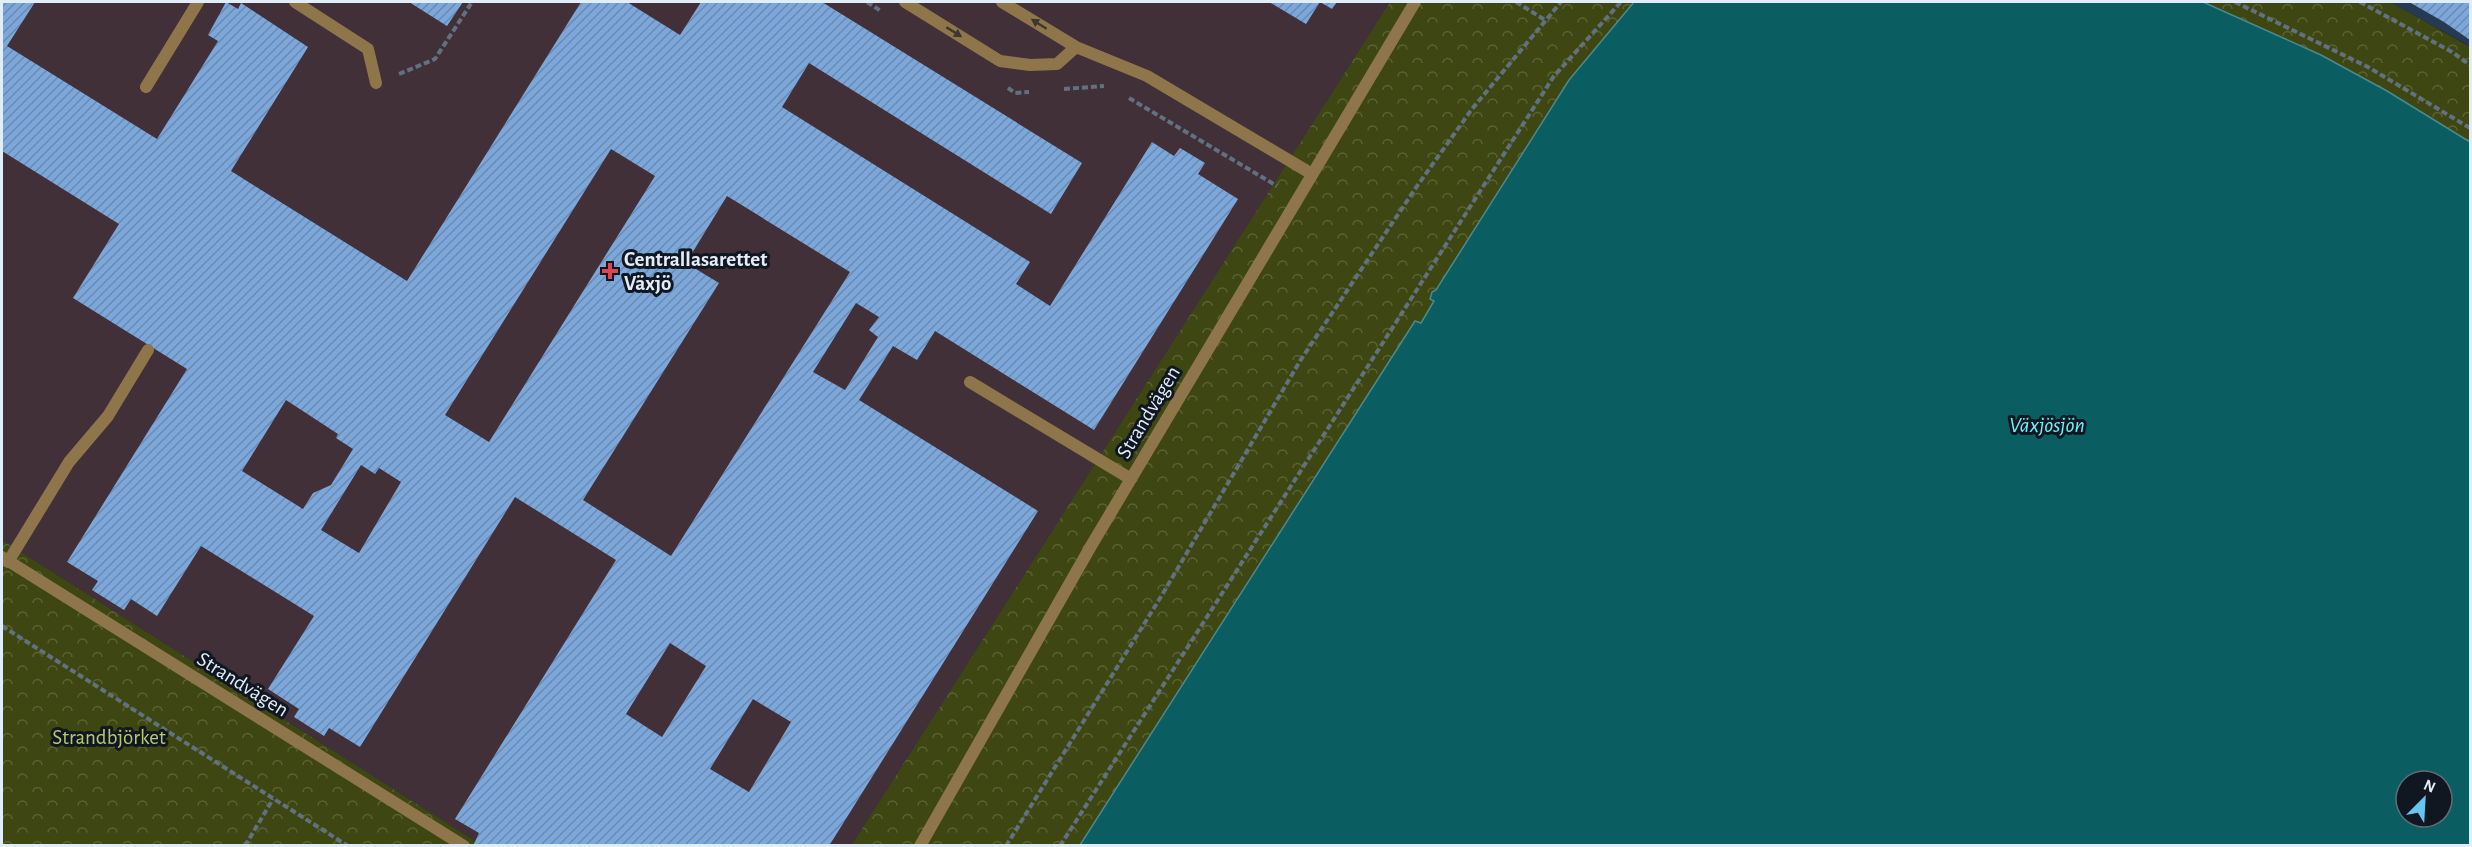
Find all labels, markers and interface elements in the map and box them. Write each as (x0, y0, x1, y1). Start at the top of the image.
one-way arrow (1031, 19, 1047, 30)
one-way arrow (946, 27, 963, 38)
place label: Centrallasarettet Växjö (624, 249, 767, 294)
marker: Centrallasarettet Växjö (601, 262, 619, 280)
street label: Strandvägen (1113, 363, 1184, 462)
water label: Växjösjön (2009, 414, 2085, 436)
street label: Strandvägen (193, 648, 292, 721)
park label: Strandbjörket (52, 727, 166, 748)
north arrow (2394, 769, 2454, 829)
text: N (2421, 777, 2438, 796)

